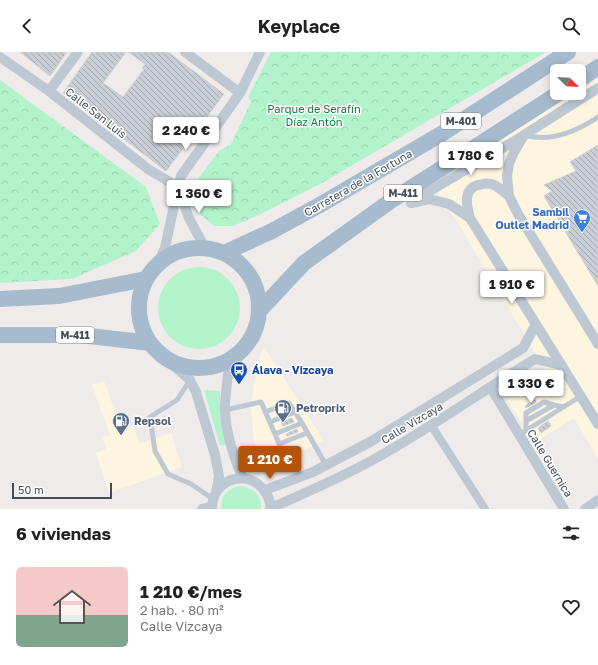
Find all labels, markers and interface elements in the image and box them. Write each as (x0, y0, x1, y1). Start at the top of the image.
icon: back (16, 15, 38, 37)
text: Keyplace (258, 15, 340, 37)
icon: search (560, 15, 582, 37)
north arrow (550, 64, 586, 100)
map controls (550, 64, 586, 100)
street label: Calle San Luis (63, 85, 130, 141)
park label: Parque de Serafín Díaz Antón (267, 102, 361, 128)
road number: M-401 (441, 113, 481, 129)
pin: 2 240 € (149, 117, 223, 151)
text: 2 240 € (162, 122, 210, 138)
pin: 1 780 € (434, 142, 508, 176)
street label: Carretera de la Fortuna (301, 146, 414, 219)
text: 1 780 € (448, 147, 494, 163)
pin: 1 360 € (162, 180, 236, 214)
text: 1 360 € (176, 185, 223, 201)
road number: M-411 (384, 185, 422, 201)
place label: Sambil Outlet Madrid (495, 205, 569, 231)
supermarket icon: Sambil Outlet Madrid (572, 208, 592, 233)
pin: 1 910 € (475, 271, 549, 305)
text: 1 910 € (489, 276, 535, 292)
road number: M-411 (56, 327, 94, 343)
bus stop icon: Álava - Vizcaya (229, 360, 249, 385)
place label: Álava - Vizcaya (252, 363, 333, 376)
pin: 1 330 € (494, 370, 568, 404)
text: 1 330 € (508, 375, 554, 391)
fuel station icon: Petroprix (273, 398, 293, 423)
street label: Calle Vizcaya (379, 399, 445, 446)
place label: Petroprix (296, 401, 346, 414)
fuel station icon: Repsol (111, 411, 131, 436)
place label: Repsol (134, 414, 171, 427)
street label: Calle Guernica (525, 426, 576, 499)
pin: 1 210 € (233, 446, 307, 480)
text: 1 210 € (247, 451, 293, 467)
scale bar (12, 481, 112, 500)
text: 50 m (18, 483, 44, 496)
icon: filters (560, 522, 582, 544)
text: 6 viviendas (16, 523, 111, 544)
text: 1 210 €/mes (140, 581, 242, 602)
icon: home (48, 583, 96, 631)
icon: heart (560, 596, 582, 618)
text: 2 hab. · 80 m² (140, 602, 224, 618)
text: Calle Vizcaya (140, 618, 222, 634)

